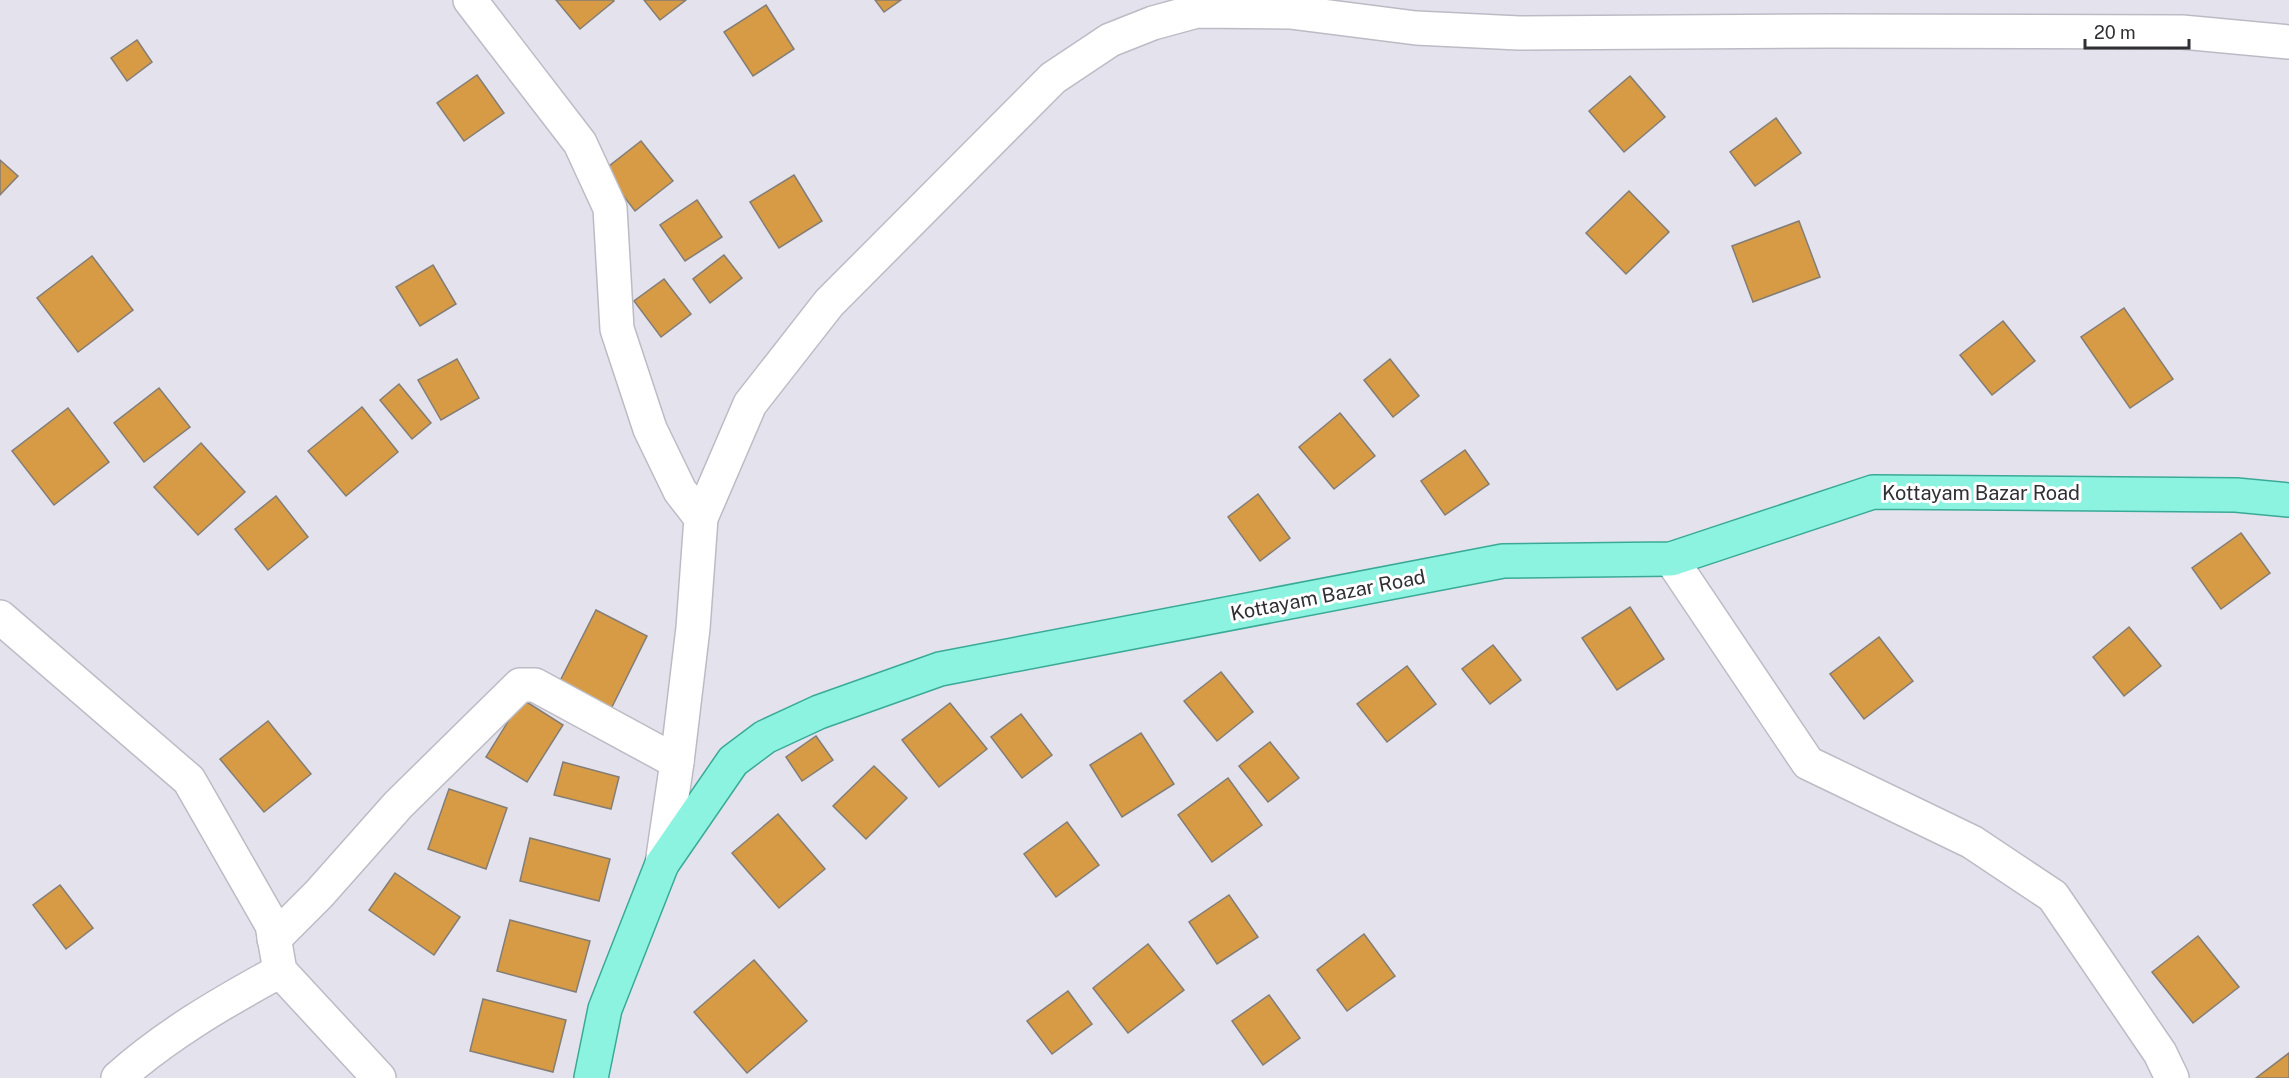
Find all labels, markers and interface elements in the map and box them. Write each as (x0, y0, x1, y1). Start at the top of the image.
scale bar (2085, 12, 2188, 50)
text: 20 m (2094, 22, 2136, 43)
street label: Kottayam Bazar Road (1882, 481, 2080, 505)
street label: Kottayam Bazar Road (1228, 564, 1428, 626)

